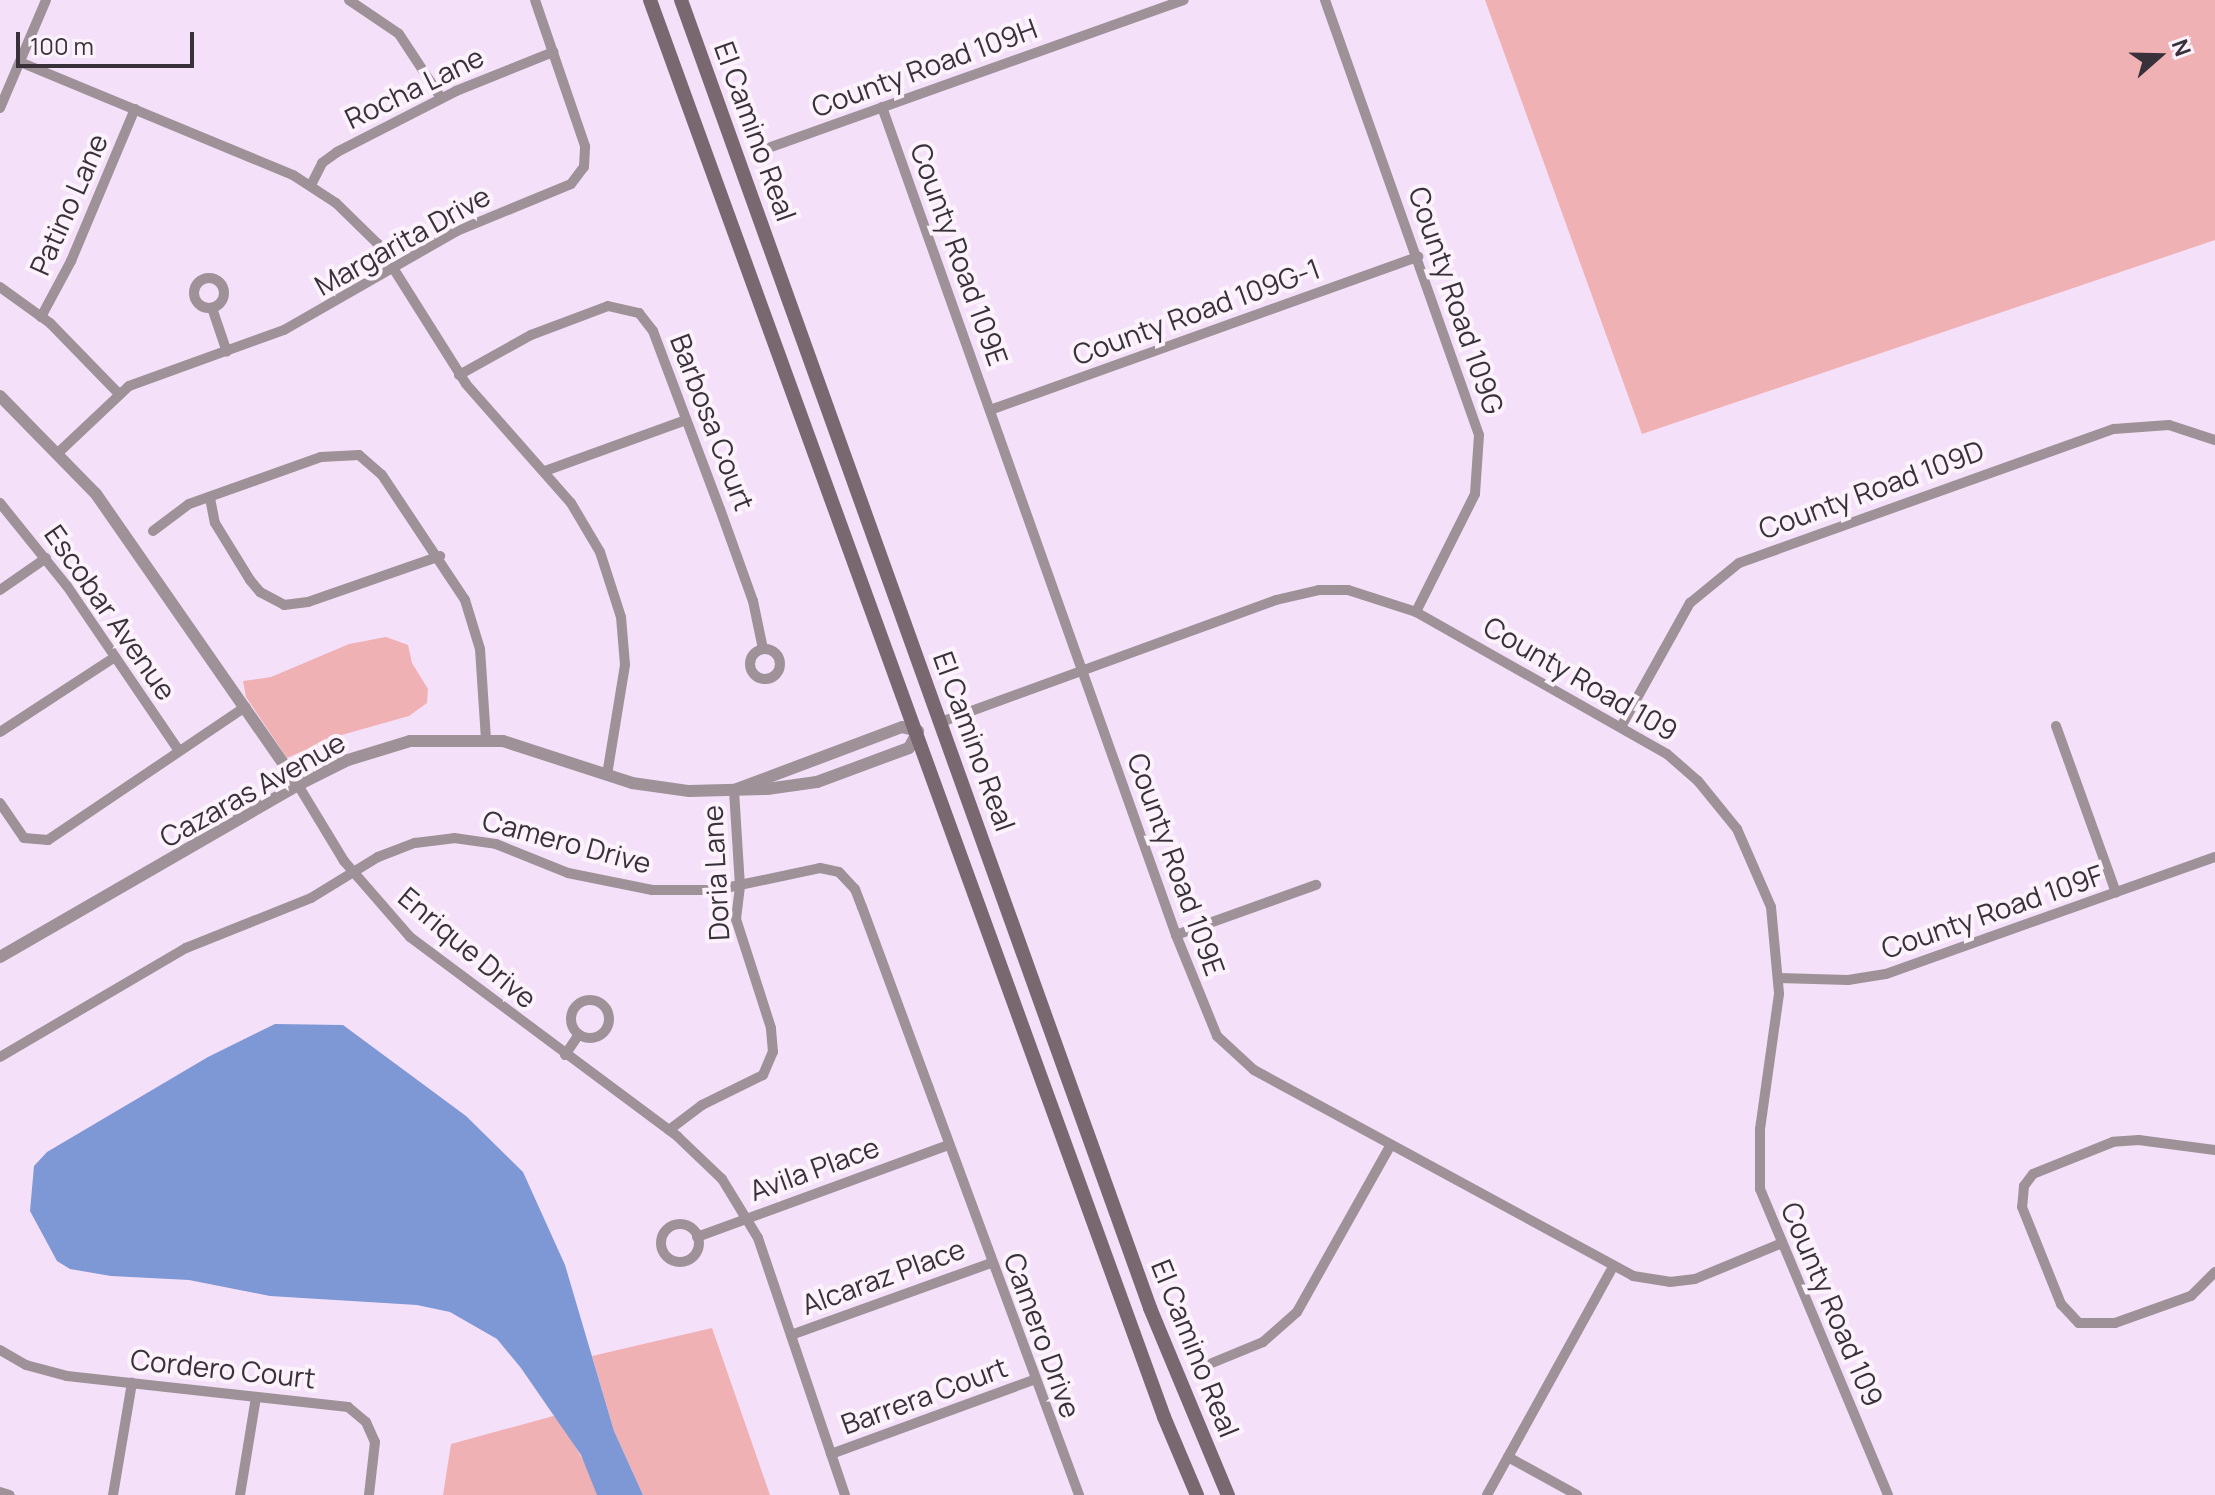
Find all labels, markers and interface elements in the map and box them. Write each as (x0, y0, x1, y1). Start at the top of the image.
street label: County Road 109H (807, 11, 1041, 123)
scale bar (20, 16, 198, 66)
north arrow (2119, 16, 2199, 96)
text: 100 m (30, 29, 94, 62)
text: N (2165, 35, 2198, 60)
street label: El Camino Real (708, 37, 804, 225)
street label: Rocha Lane (339, 39, 489, 135)
street label: Patino Lane (22, 128, 114, 280)
street label: County Road 109E (904, 138, 1016, 370)
street label: Margarita Drive (308, 178, 496, 302)
street label: County Road 109G (1402, 182, 1512, 418)
street label: County Road 109G-1 (1068, 251, 1324, 371)
street label: Barbosa Court (664, 329, 762, 515)
street label: County Road 109D (1754, 433, 1988, 545)
street label: Escobar Avenue (38, 518, 184, 706)
street label: County Road 109 (1478, 609, 1684, 747)
street label: El Camino Real (927, 647, 1023, 835)
street label: Cazaras Avenue (154, 724, 350, 854)
street label: County Road 109E (1121, 748, 1233, 980)
street label: Camero Drive (479, 802, 655, 880)
street label: Doria Lane (695, 804, 735, 942)
street label: County Road 109F (1877, 857, 2107, 965)
street label: Enrique Drive (392, 880, 544, 1014)
street label: Avila Place (745, 1129, 883, 1207)
street label: County Road 109 (1775, 1197, 1891, 1411)
street label: Alcaraz Place (797, 1231, 969, 1321)
street label: Camero Drive (998, 1248, 1088, 1422)
street label: El Camino Real (1145, 1254, 1247, 1442)
street label: Cordero Court (129, 1342, 317, 1394)
street label: Barrera Court (836, 1349, 1012, 1441)

